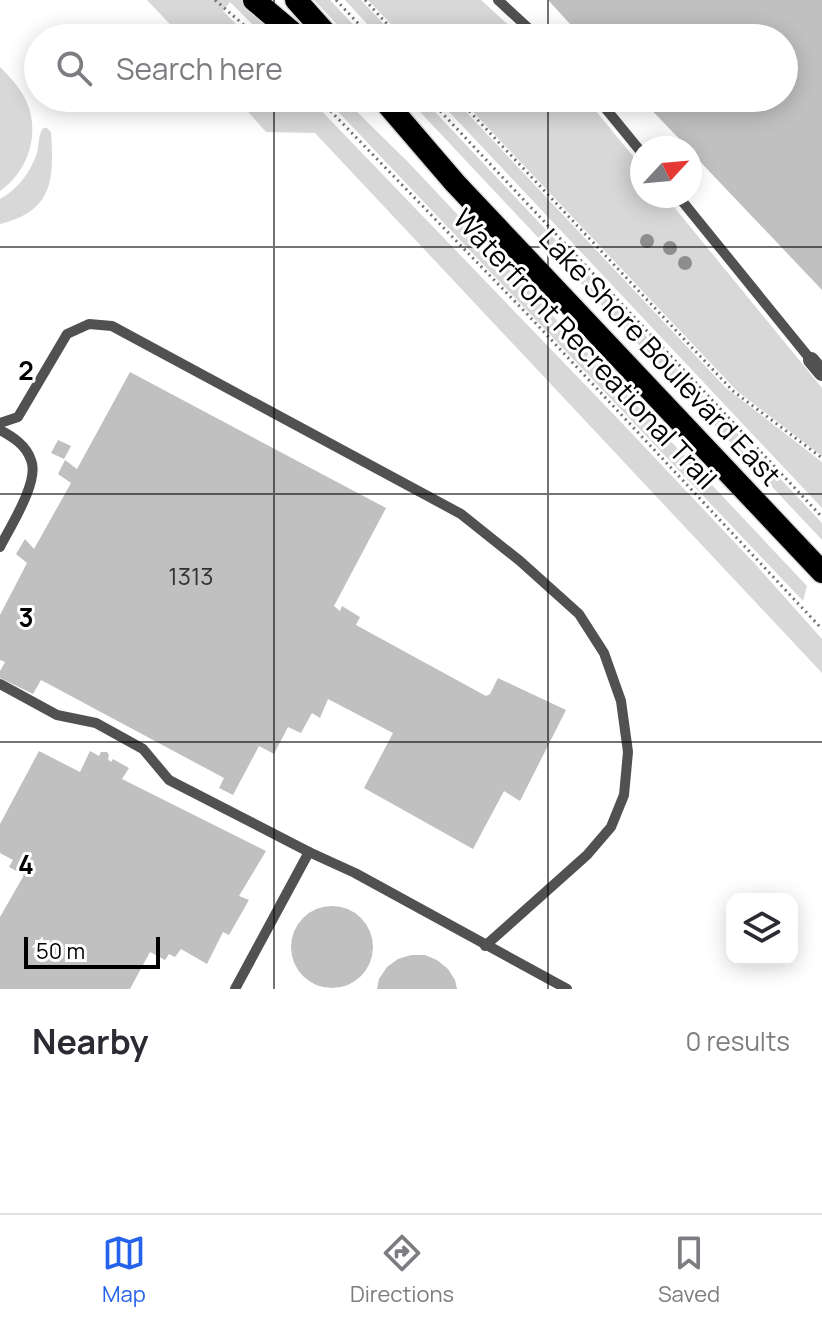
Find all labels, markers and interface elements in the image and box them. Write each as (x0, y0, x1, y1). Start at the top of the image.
search box (24, 24, 798, 112)
icon: search (52, 46, 96, 90)
text: Search here (116, 48, 283, 89)
north arrow (630, 136, 702, 208)
street label: Waterfront Recreational Trail (446, 200, 726, 497)
street label: Lake Shore Boulevard East (531, 219, 790, 493)
text: 2 (18, 352, 34, 388)
house number: 1313 (168, 559, 214, 592)
text: 3 (18, 599, 34, 635)
text: 4 (18, 846, 34, 882)
map controls (726, 893, 798, 965)
button: layers (726, 893, 798, 965)
scale bar (24, 933, 160, 969)
text: 50 m (36, 936, 85, 966)
text: Nearby (32, 1018, 148, 1064)
text: 0 results (685, 1023, 790, 1059)
tab: Map (102, 1231, 146, 1309)
tab: Directions (350, 1231, 454, 1309)
tab: Saved (658, 1231, 720, 1309)

